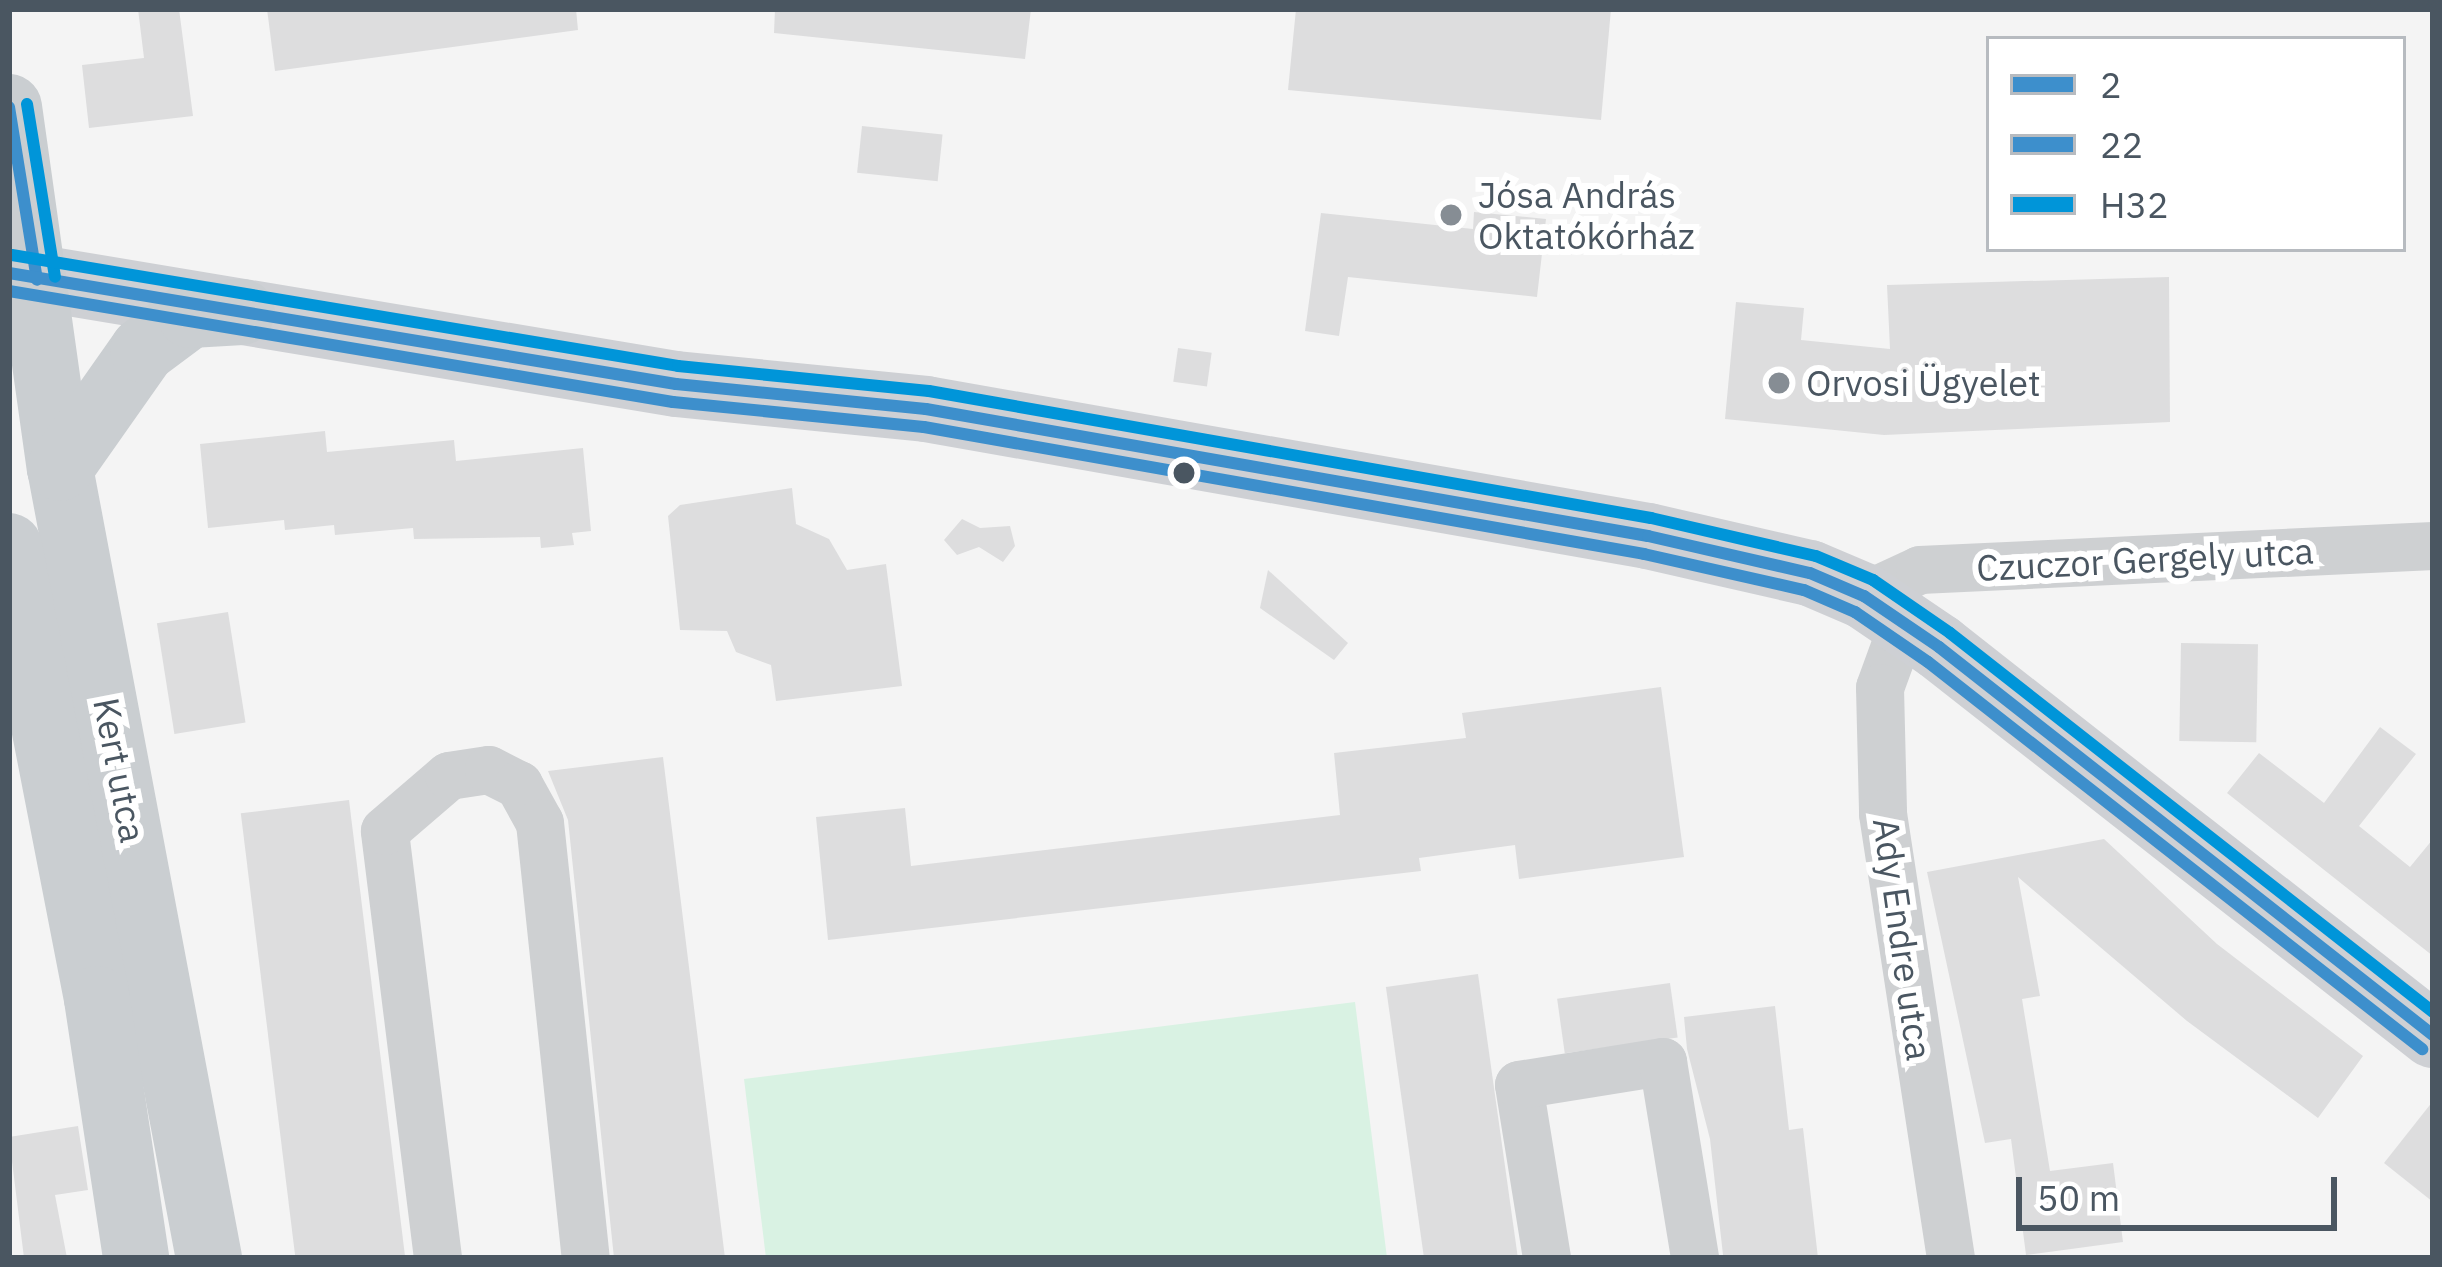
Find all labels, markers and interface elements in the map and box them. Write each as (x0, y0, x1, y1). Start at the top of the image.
legend (1986, 36, 2406, 252)
text: 2 (2100, 61, 2122, 108)
text: 22 (2100, 121, 2143, 168)
place label: Jósa András Oktatókórház (1478, 172, 1695, 257)
text: H32 (2100, 181, 2169, 228)
marker: Jósa András Oktatókórház (1435, 199, 1467, 231)
place label: Orvosi Ügyelet (1806, 361, 2041, 405)
marker: Orvosi Ügyelet (1763, 367, 1795, 399)
unlabelled marker (1173, 462, 1195, 484)
street label: Czuczor Gergely utca (1975, 529, 2315, 589)
street label: Kert utca (85, 694, 155, 846)
street label: Ady Endre utca (1865, 815, 1941, 1063)
scale bar (2022, 1153, 2343, 1227)
text: 50 m (2037, 1174, 2120, 1221)

